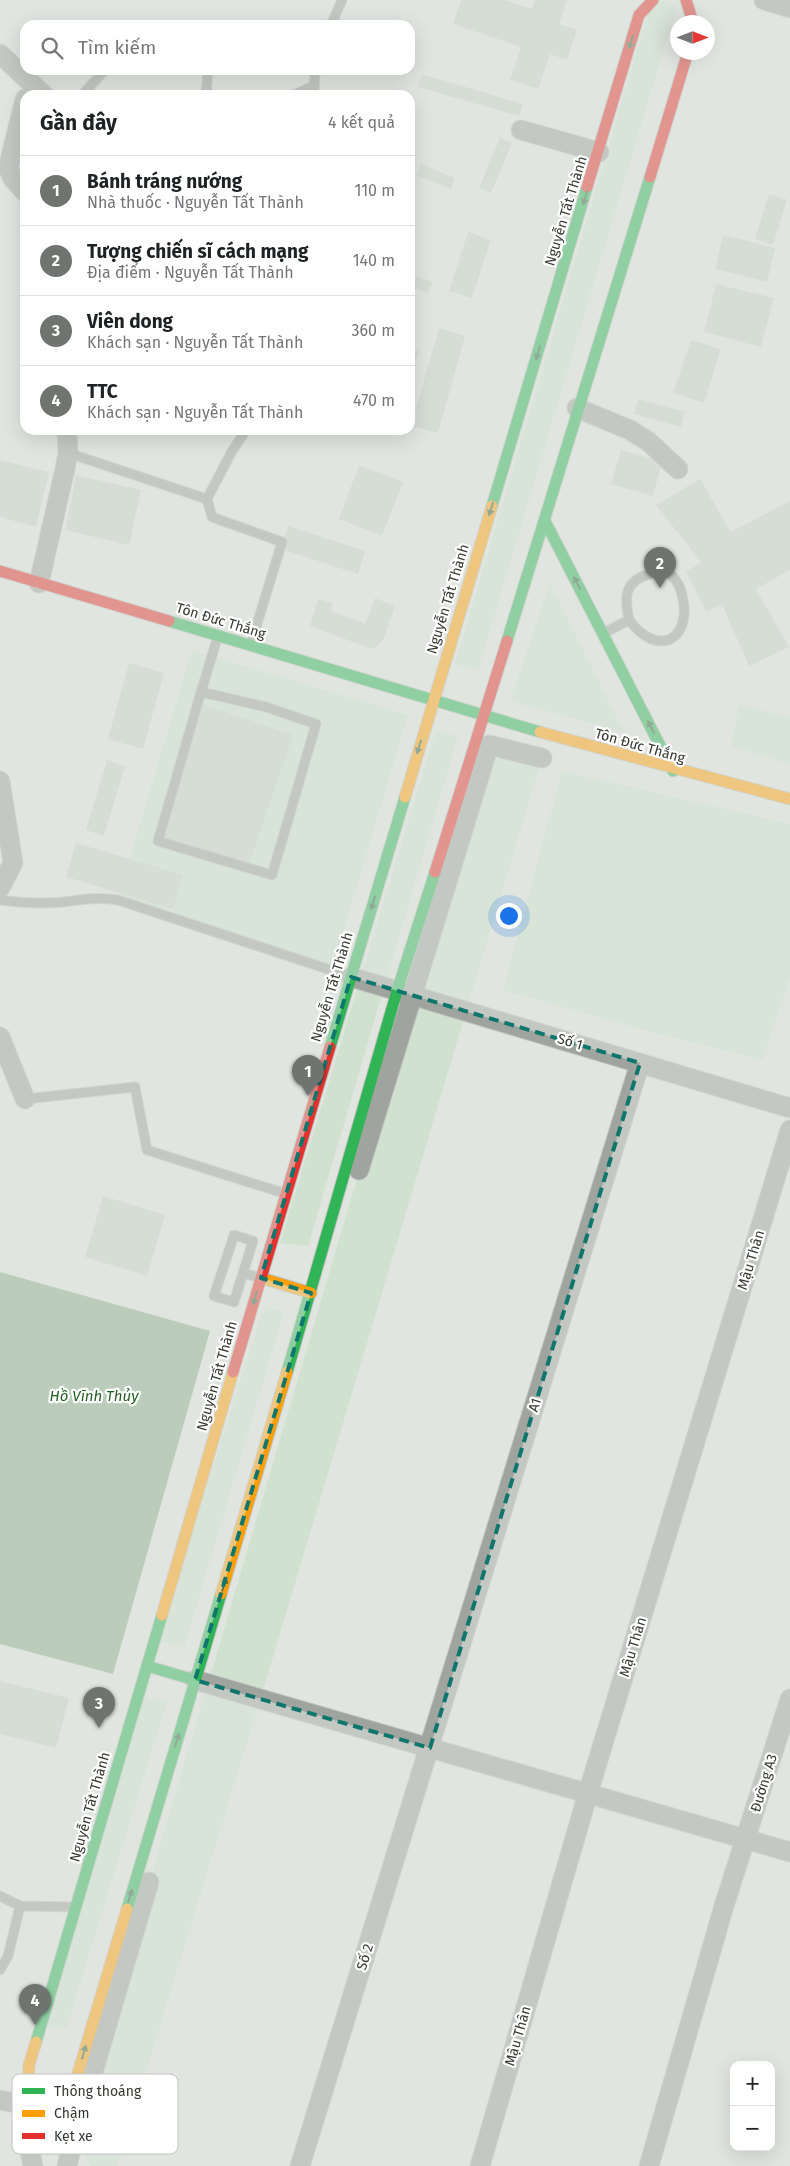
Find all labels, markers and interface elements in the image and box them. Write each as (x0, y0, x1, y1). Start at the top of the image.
north arrow (670, 15, 715, 60)
search box (20, 20, 415, 75)
icon: search (38, 34, 66, 62)
one-way arrow (627, 34, 635, 49)
text: Tìm kiếm (78, 36, 156, 59)
text: Gần đây (40, 110, 117, 136)
text: 4 kết quả (328, 113, 395, 132)
street label: Nguyễn Tất Thành (540, 154, 591, 268)
text: Bánh tráng nướng (87, 170, 242, 193)
text: 1 (52, 181, 60, 200)
text: 110 m (354, 181, 395, 200)
one-way arrow (581, 190, 589, 205)
text: Nhà thuốc · Nguyễn Tất Thành (87, 193, 304, 212)
text: Tượng chiến sĩ cách mạng (87, 240, 308, 263)
text: 2 (52, 251, 60, 270)
text: 140 m (353, 251, 395, 270)
text: Địa điểm · Nguyễn Tất Thành (87, 263, 294, 282)
text: Viên dong (87, 310, 173, 333)
text: 3 (52, 321, 60, 340)
text: 360 m (352, 321, 395, 340)
text: Khách sạn · Nguyễn Tất Thành (87, 333, 303, 352)
one-way arrow (534, 346, 542, 361)
text: TTC (87, 380, 118, 403)
text: 4 (51, 391, 61, 410)
text: 470 m (353, 391, 395, 410)
text: Khách sạn · Nguyễn Tất Thành (87, 403, 303, 422)
one-way arrow (487, 501, 495, 516)
street label: Nguyễn Tất Thành (422, 542, 473, 656)
pin: 2 (644, 547, 676, 588)
one-way arrow (573, 576, 581, 590)
street label: Tôn Đức Thắng (174, 598, 269, 643)
one-way arrow (647, 720, 655, 735)
street label: Tôn Đức Thắng (593, 724, 688, 767)
one-way arrow (415, 740, 423, 755)
one-way arrow (368, 896, 376, 911)
your location (496, 903, 522, 929)
street label: Nguyễn Tất Thành (306, 930, 357, 1044)
street label: Số 1 (555, 1029, 585, 1054)
pin: 1 (292, 1055, 324, 1096)
one-way arrow (307, 1102, 315, 1117)
street label: Mậu Thân (734, 1228, 768, 1292)
one-way arrow (250, 1291, 258, 1306)
street label: Nguyễn Tất Thành (192, 1319, 241, 1433)
water label: Hồ Vĩnh Thủy (50, 1387, 139, 1405)
street label: A1 (525, 1396, 545, 1414)
one-way arrow (220, 1577, 228, 1592)
street label: Mậu Thân (616, 1615, 650, 1679)
pin: 3 (83, 1687, 115, 1728)
one-way arrow (173, 1732, 181, 1747)
street label: Nguyễn Tất Thành (65, 1750, 114, 1864)
street label: Đường A3 (747, 1752, 781, 1814)
one-way arrow (127, 1888, 135, 1903)
street label: Số 2 (352, 1942, 377, 1972)
pin: 4 (19, 1984, 51, 2025)
street label: Mậu Thân (501, 2004, 535, 2068)
one-way arrow (80, 2044, 88, 2059)
map controls (730, 2061, 775, 2151)
button: + (730, 2061, 775, 2106)
legend (12, 2074, 178, 2154)
text: Thông thoáng (54, 2083, 142, 2100)
text: Chậm (54, 2105, 90, 2122)
button: − (730, 2106, 775, 2151)
text: Kẹt xe (54, 2128, 93, 2145)

